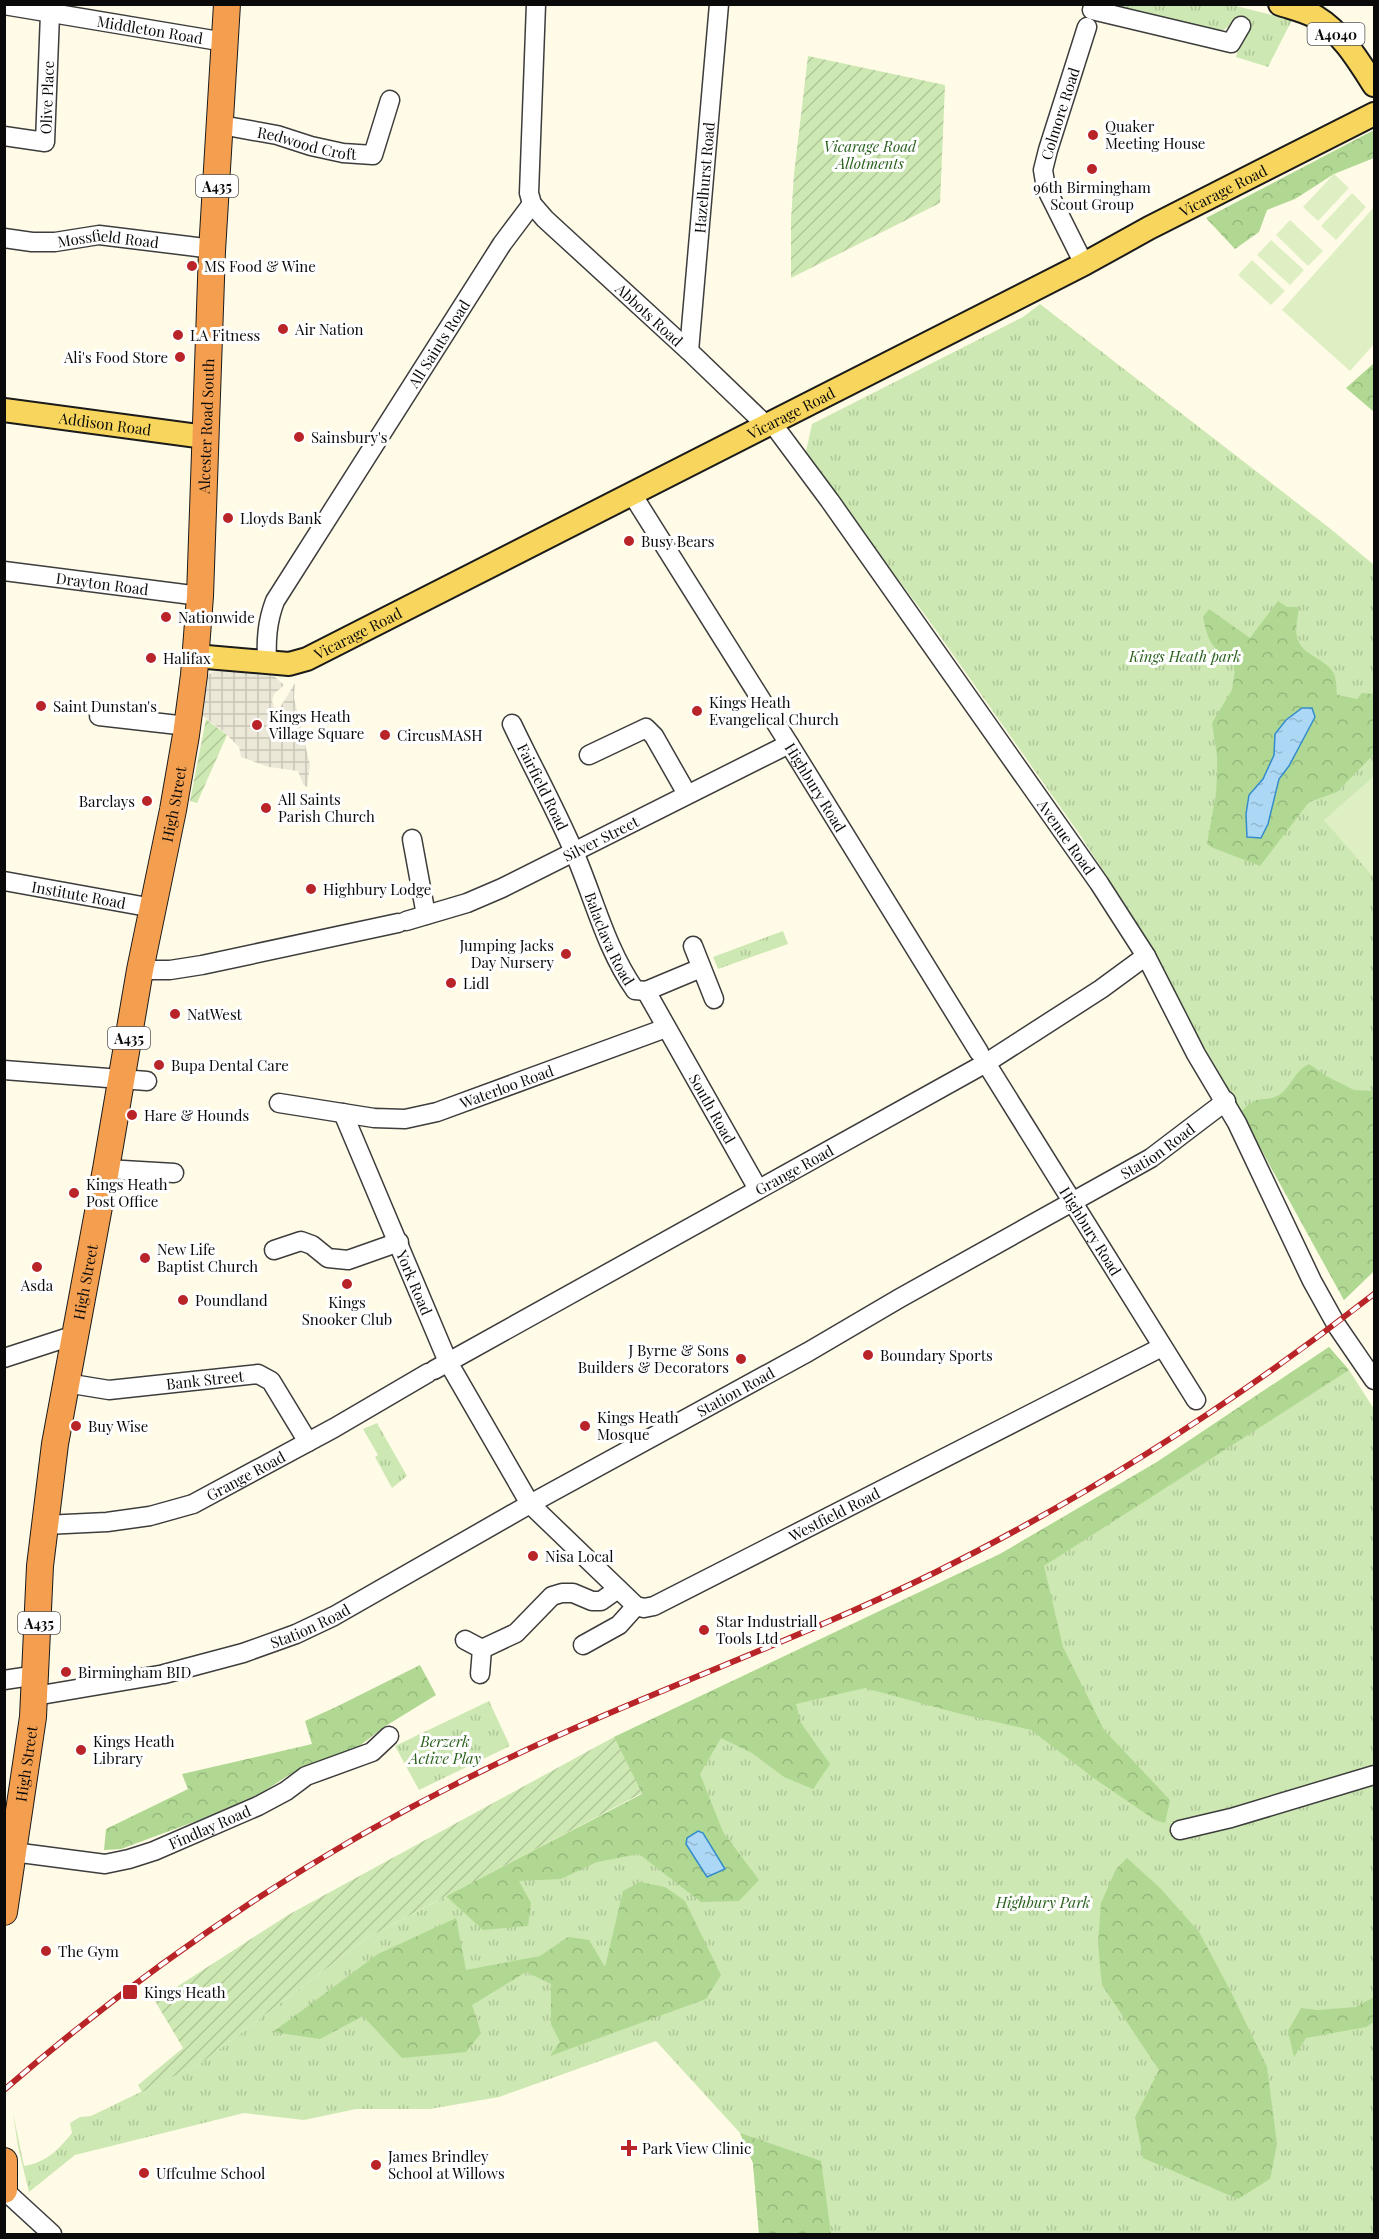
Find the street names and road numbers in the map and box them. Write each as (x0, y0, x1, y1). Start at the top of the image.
street label: Middleton Road (96, 11, 205, 48)
road number: A4040 (1308, 23, 1364, 45)
street label: Olive Place (35, 60, 58, 135)
street label: Colmore Road (1036, 64, 1084, 162)
street label: Hazelhurst Road (689, 121, 719, 234)
street label: Redwood Croft (256, 122, 358, 164)
street label: Vicarage Road (1175, 160, 1271, 221)
road number: A435 (196, 175, 238, 197)
street label: Mossfield Road (56, 225, 160, 252)
street label: Abbots Road (611, 278, 688, 351)
street label: All Saints Road (403, 296, 474, 392)
street label: Alcester Road South (194, 358, 218, 495)
street label: Vicarage Road (743, 382, 838, 444)
street label: Addison Road (57, 407, 153, 440)
street label: Drayton Road (55, 568, 150, 599)
street label: Vicarage Road (310, 602, 405, 664)
street label: Highbury Road (781, 739, 851, 836)
street label: Fairfield Road (513, 740, 573, 834)
street label: High Street (157, 764, 191, 844)
street label: Avenue Road (1033, 795, 1100, 879)
street label: Silver Street (559, 811, 642, 866)
street label: Institute Road (30, 876, 128, 913)
street label: Balaclava Road (581, 889, 639, 989)
road number: A435 (108, 1027, 150, 1049)
street label: Waterloo Road (456, 1060, 556, 1113)
street label: South Road (685, 1070, 740, 1147)
street label: Station Road (1117, 1118, 1199, 1183)
street label: Grange Road (751, 1140, 837, 1200)
street label: Highbury Road (1055, 1183, 1126, 1280)
street label: High Street (68, 1242, 102, 1321)
street label: York Road (392, 1246, 437, 1318)
street label: Station Road (693, 1362, 778, 1421)
street label: Bank Street (165, 1366, 245, 1394)
street label: Grange Road (203, 1446, 289, 1505)
street label: Westfield Road (784, 1482, 883, 1546)
street label: Station Road (267, 1599, 354, 1652)
road number: A435 (18, 1612, 60, 1634)
street label: High Street (11, 1724, 42, 1803)
street label: Findlay Road (165, 1800, 254, 1854)

